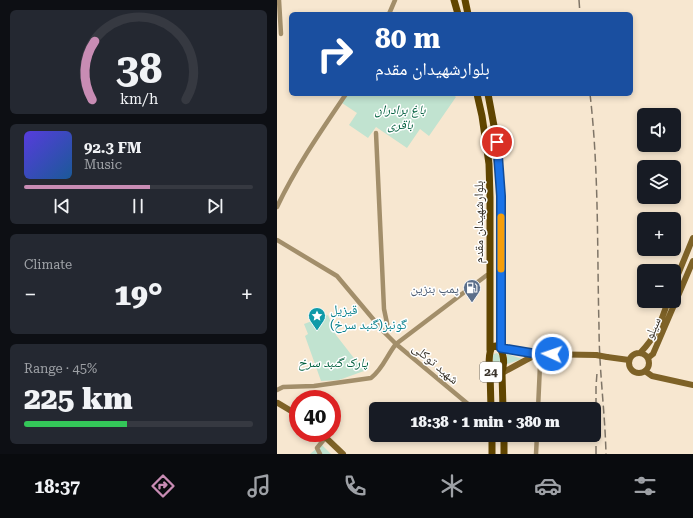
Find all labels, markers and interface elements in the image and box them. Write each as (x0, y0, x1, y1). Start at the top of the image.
text: 80 m (375, 22, 440, 55)
icon: right (309, 28, 361, 80)
text: 38 (115, 44, 162, 93)
text: بلوارشهیدان مقدم (375, 58, 490, 79)
text: km/h (119, 91, 158, 107)
park label: باغ برادران باقری (374, 102, 426, 133)
map controls (637, 108, 681, 308)
button: sound (637, 108, 681, 152)
pin (480, 125, 514, 159)
icon: arrive (486, 131, 508, 153)
text: 92.3 FM (84, 139, 141, 157)
text: Music (84, 157, 122, 172)
button: layers (637, 160, 681, 204)
street label: بلوارشهیدان مقدم (471, 181, 487, 263)
icon: previous (51, 195, 73, 217)
icon: pause (127, 195, 149, 217)
icon: next (204, 195, 226, 217)
button: + (637, 212, 681, 256)
text: Climate (24, 257, 72, 272)
button: − (637, 264, 681, 308)
text: 19° (114, 277, 163, 312)
fuel station icon: پمپ بنزین (462, 278, 482, 303)
place label: پمپ بنزین (411, 281, 459, 297)
text: − (24, 282, 36, 307)
text: + (241, 282, 253, 307)
place label: قیزیل گونبز(گنبد سرخ) (330, 302, 408, 334)
place icon: قیزیل گونبز(گنبد سرخ) (307, 306, 327, 331)
street label: سیلو (641, 315, 665, 342)
position arrow (531, 333, 573, 375)
street label: شهید توکلی (409, 340, 462, 388)
park label: پارک گنبد سرخ (298, 355, 369, 371)
text: Range · 45% (24, 361, 97, 376)
road number: 24 (480, 362, 502, 382)
text: 225 km (24, 381, 133, 416)
speed limit sign: 40 (289, 390, 341, 442)
text: 18:38 · 1 min · 380 m (410, 413, 560, 431)
icon: directions (149, 472, 177, 500)
icon: music (245, 472, 273, 500)
icon: phone (341, 472, 369, 500)
icon: climate (438, 472, 466, 500)
icon: car (534, 472, 562, 500)
icon: filters (631, 472, 659, 500)
text: 18:37 (34, 476, 80, 497)

